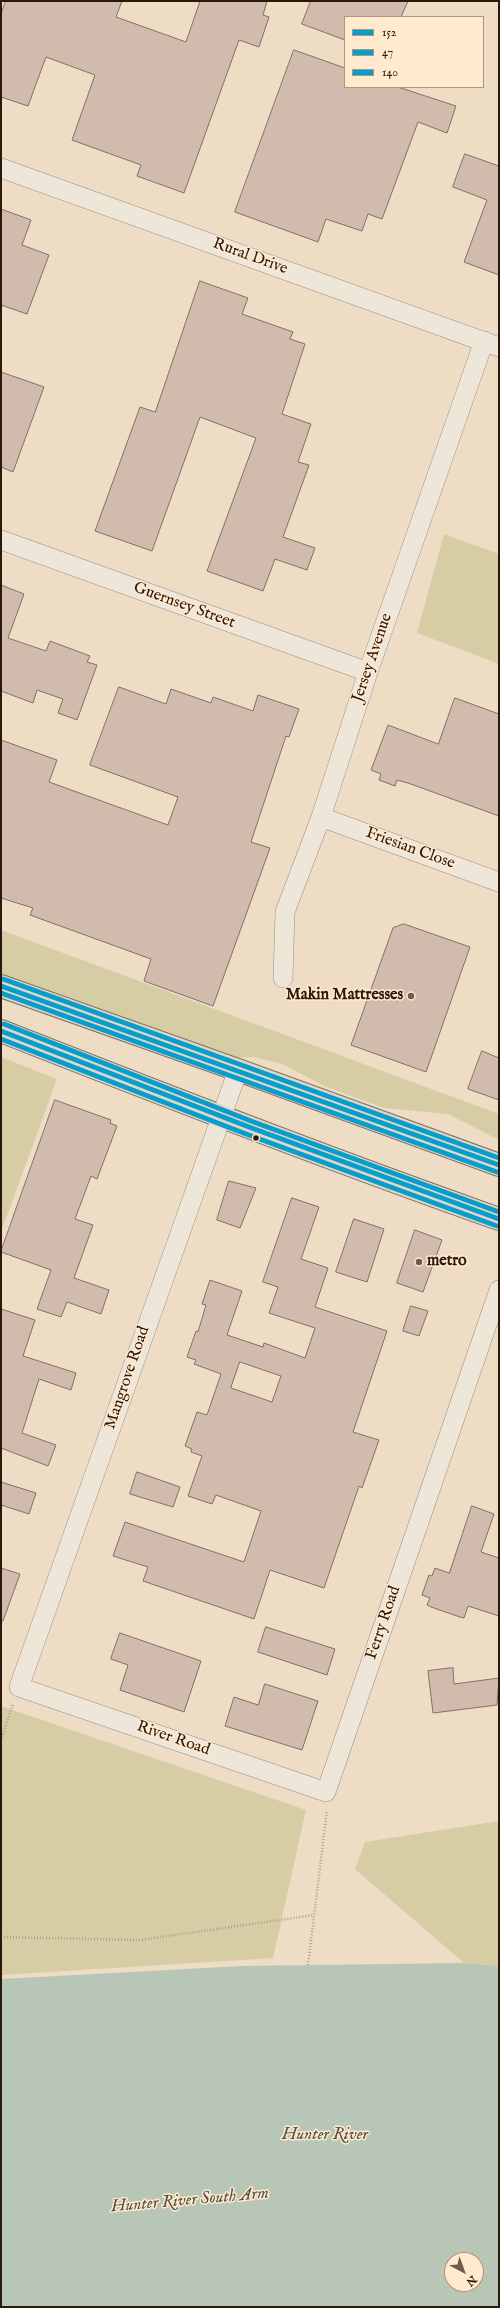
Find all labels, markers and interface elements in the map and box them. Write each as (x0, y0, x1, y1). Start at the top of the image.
legend (344, 16, 484, 88)
text: 152 (382, 25, 396, 40)
text: 47 (382, 45, 393, 60)
text: 140 (382, 65, 398, 80)
street label: Rural Drive (210, 235, 290, 279)
street label: Guernsey Street (131, 579, 237, 633)
street label: Jersey Avenue (349, 611, 397, 705)
street label: Friesian Close (363, 824, 457, 874)
place label: Makin Mattresses (286, 986, 403, 1006)
marker: Makin Mattresses (406, 991, 416, 1001)
unlabelled marker (251, 1133, 261, 1143)
place label: metro (427, 1252, 467, 1272)
marker: metro (414, 1257, 424, 1267)
street label: Mangrove Road (101, 1324, 155, 1432)
street label: Ferry Road (362, 1584, 406, 1662)
street label: River Road (134, 1718, 212, 1760)
water label: Hunter River (282, 2126, 368, 2146)
water label: Hunter River South Arm (110, 2184, 270, 2218)
north arrow (444, 2252, 484, 2292)
text: N (463, 2272, 479, 2289)

